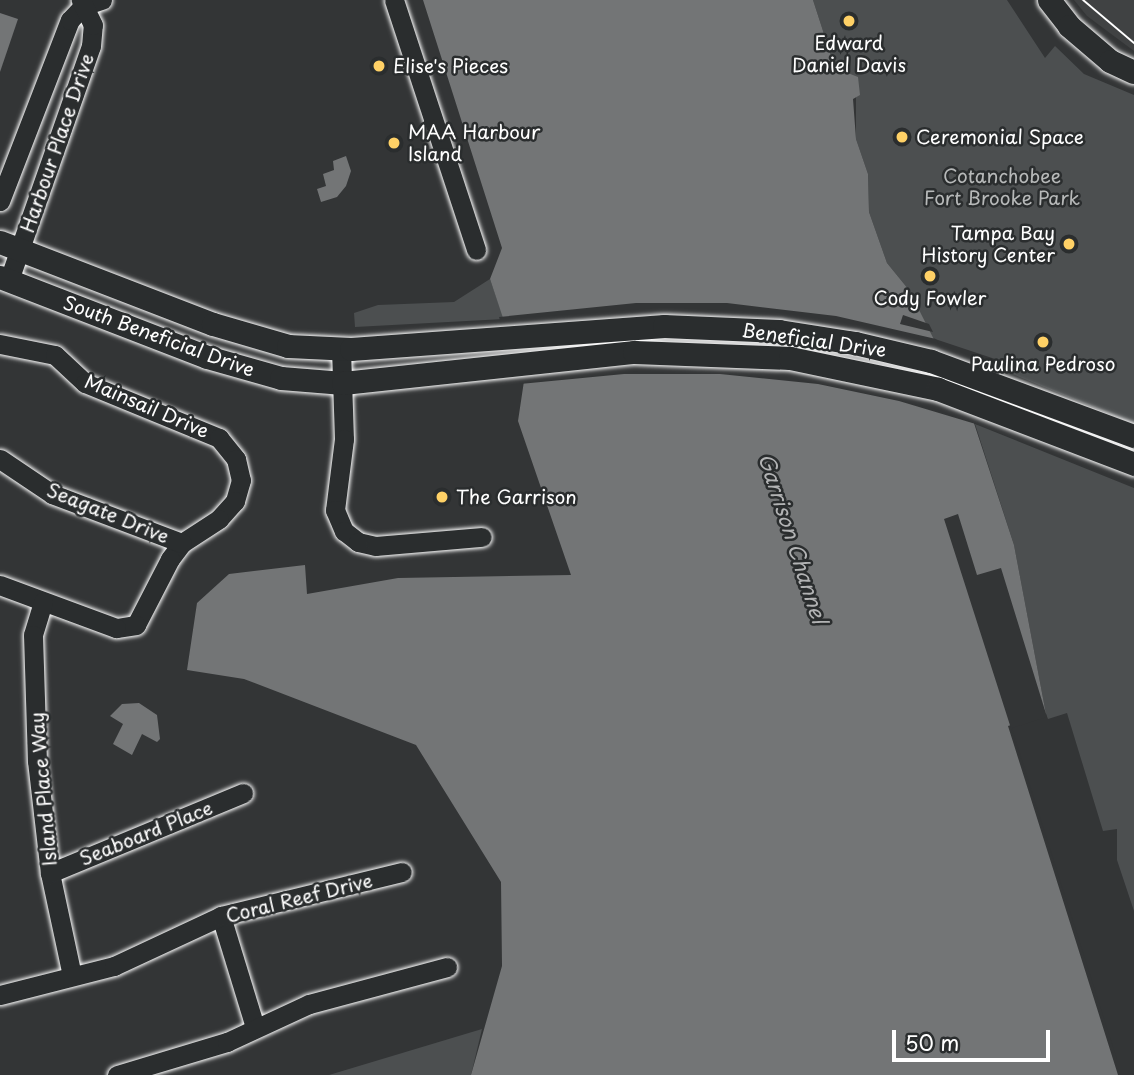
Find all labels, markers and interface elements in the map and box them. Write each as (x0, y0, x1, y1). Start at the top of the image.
marker: Edward Daniel Davis (841, 13, 857, 29)
place label: Edward Daniel Davis (792, 32, 906, 76)
street label: Harbour Place Drive (16, 51, 98, 235)
place label: Elise's Pieces (393, 55, 508, 77)
marker: Elise's Pieces (371, 58, 387, 74)
place label: MAA Harbour Island (408, 121, 537, 165)
place label: Ceremonial Space (916, 126, 1084, 148)
marker: Ceremonial Space (894, 129, 910, 145)
marker: MAA Harbour Island (386, 135, 402, 151)
park label: Cotanchobee Fort Brooke Park (923, 165, 1081, 209)
place label: Tampa Bay History Center (920, 222, 1055, 266)
marker: Tampa Bay History Center (1061, 236, 1077, 252)
marker: Cody Fowler (922, 268, 938, 284)
place label: Cody Fowler (873, 287, 987, 309)
street label: South Beneficial Drive (59, 290, 259, 382)
street label: Beneficial Drive (740, 318, 888, 362)
marker: Paulina Pedroso (1035, 334, 1051, 350)
place label: Paulina Pedroso (971, 353, 1115, 375)
street label: Mainsail Drive (81, 370, 213, 442)
water label: Garrison Channel (755, 449, 833, 627)
street label: Seagate Drive (44, 478, 172, 548)
place label: The Garrison (456, 486, 575, 508)
marker: The Garrison (434, 489, 450, 505)
street label: Island Place Way (25, 710, 61, 868)
street label: Seaboard Place (76, 796, 216, 870)
street label: Coral Reef Drive (222, 869, 376, 927)
scale bar (896, 1016, 1054, 1060)
text: 50 m (905, 1026, 959, 1058)

